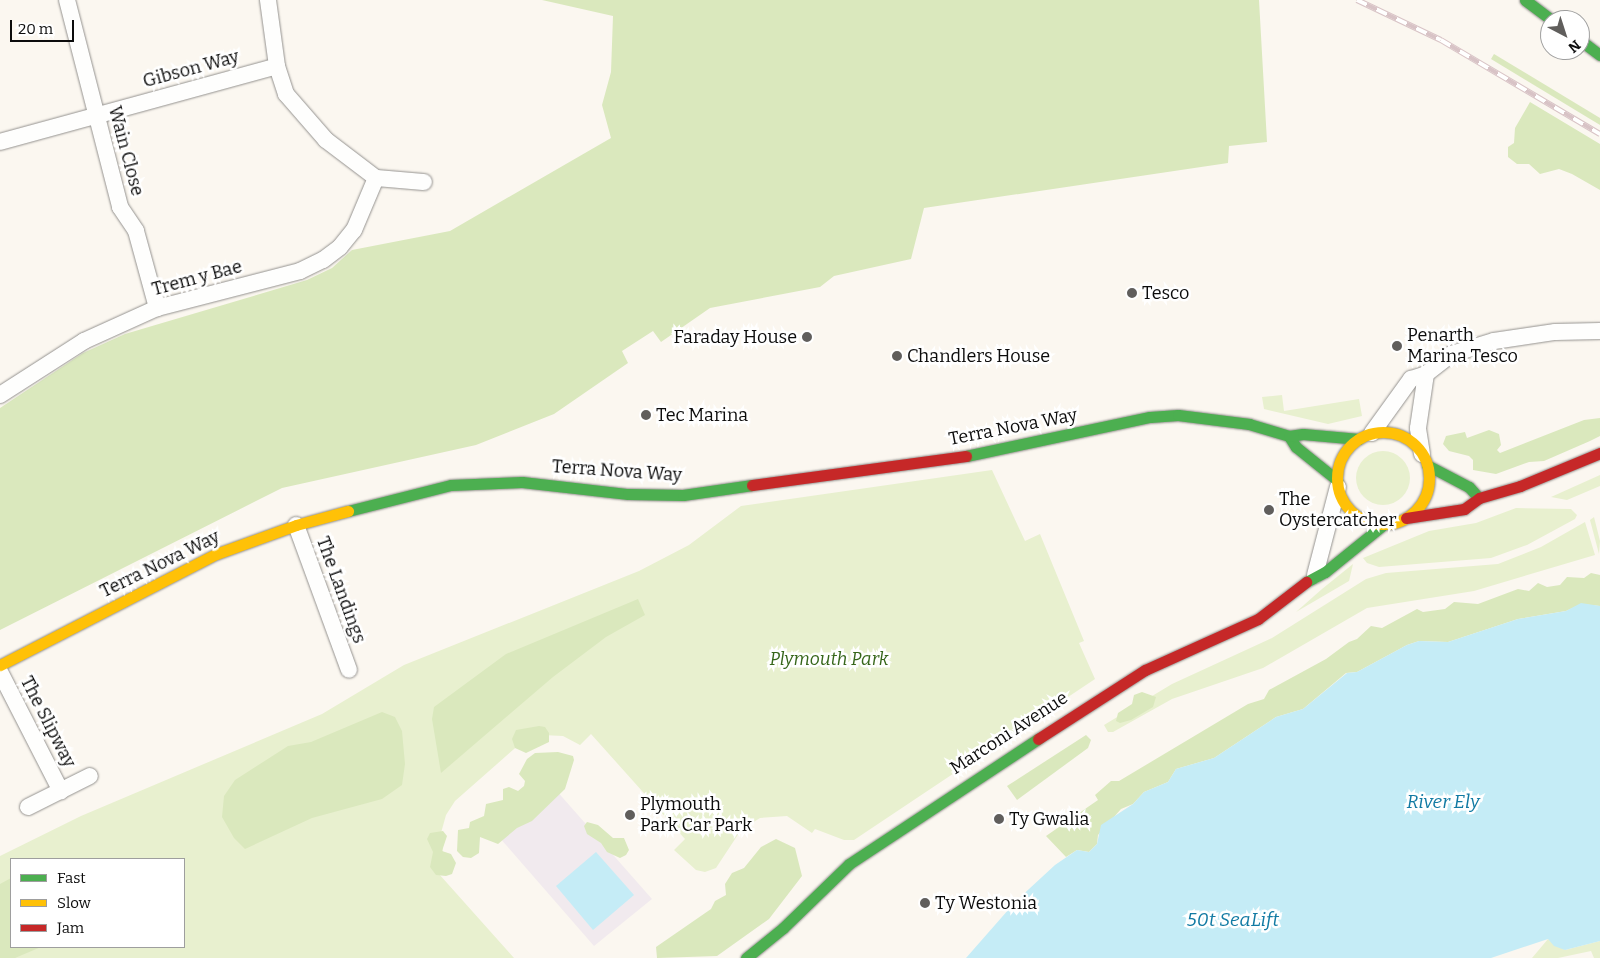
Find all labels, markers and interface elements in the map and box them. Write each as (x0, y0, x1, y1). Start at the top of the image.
scale bar (12, 10, 76, 42)
north arrow (1540, 10, 1590, 60)
text: 20 m (18, 20, 53, 38)
text: N (1565, 36, 1584, 56)
street label: Gibson Way (141, 46, 241, 92)
street label: Wain Close (104, 104, 148, 198)
street label: Trem y Bae (150, 256, 244, 300)
place label: Tesco (1142, 282, 1189, 304)
marker: Tesco (1126, 287, 1138, 299)
place label: Penarth Marina Tesco (1407, 325, 1518, 368)
place label: Faraday House (673, 326, 797, 348)
marker: Faraday House (801, 331, 813, 343)
marker: Penarth Marina Tesco (1391, 340, 1403, 352)
place label: Chandlers House (907, 345, 1050, 367)
marker: Chandlers House (891, 350, 903, 362)
place label: Tec Marina (656, 404, 748, 426)
street label: Terra Nova Way (947, 404, 1079, 450)
marker: Tec Marina (640, 409, 652, 421)
street label: Terra Nova Way (551, 456, 683, 486)
place label: The Oystercatcher (1279, 489, 1396, 532)
marker: The Oystercatcher (1263, 504, 1275, 516)
street label: Terra Nova Way (97, 526, 223, 602)
street label: The Landings (312, 534, 370, 646)
park label: Plymouth Park (769, 648, 889, 670)
street label: The Slipway (16, 673, 80, 771)
street label: Marconi Avenue (946, 687, 1072, 779)
water label: River Ely (1406, 791, 1480, 813)
place label: Plymouth Park Car Park (640, 794, 752, 836)
place label: Ty Gwalia (1009, 808, 1089, 830)
marker: Plymouth Park Car Park (624, 809, 636, 821)
marker: Ty Gwalia (993, 813, 1005, 825)
legend (10, 858, 185, 948)
text: Fast (57, 869, 86, 887)
place label: Ty Westonia (935, 892, 1037, 914)
text: Slow (57, 894, 91, 912)
marker: Ty Westonia (919, 897, 931, 909)
water label: 50t SeaLift (1187, 909, 1279, 931)
text: Jam (57, 919, 84, 937)

